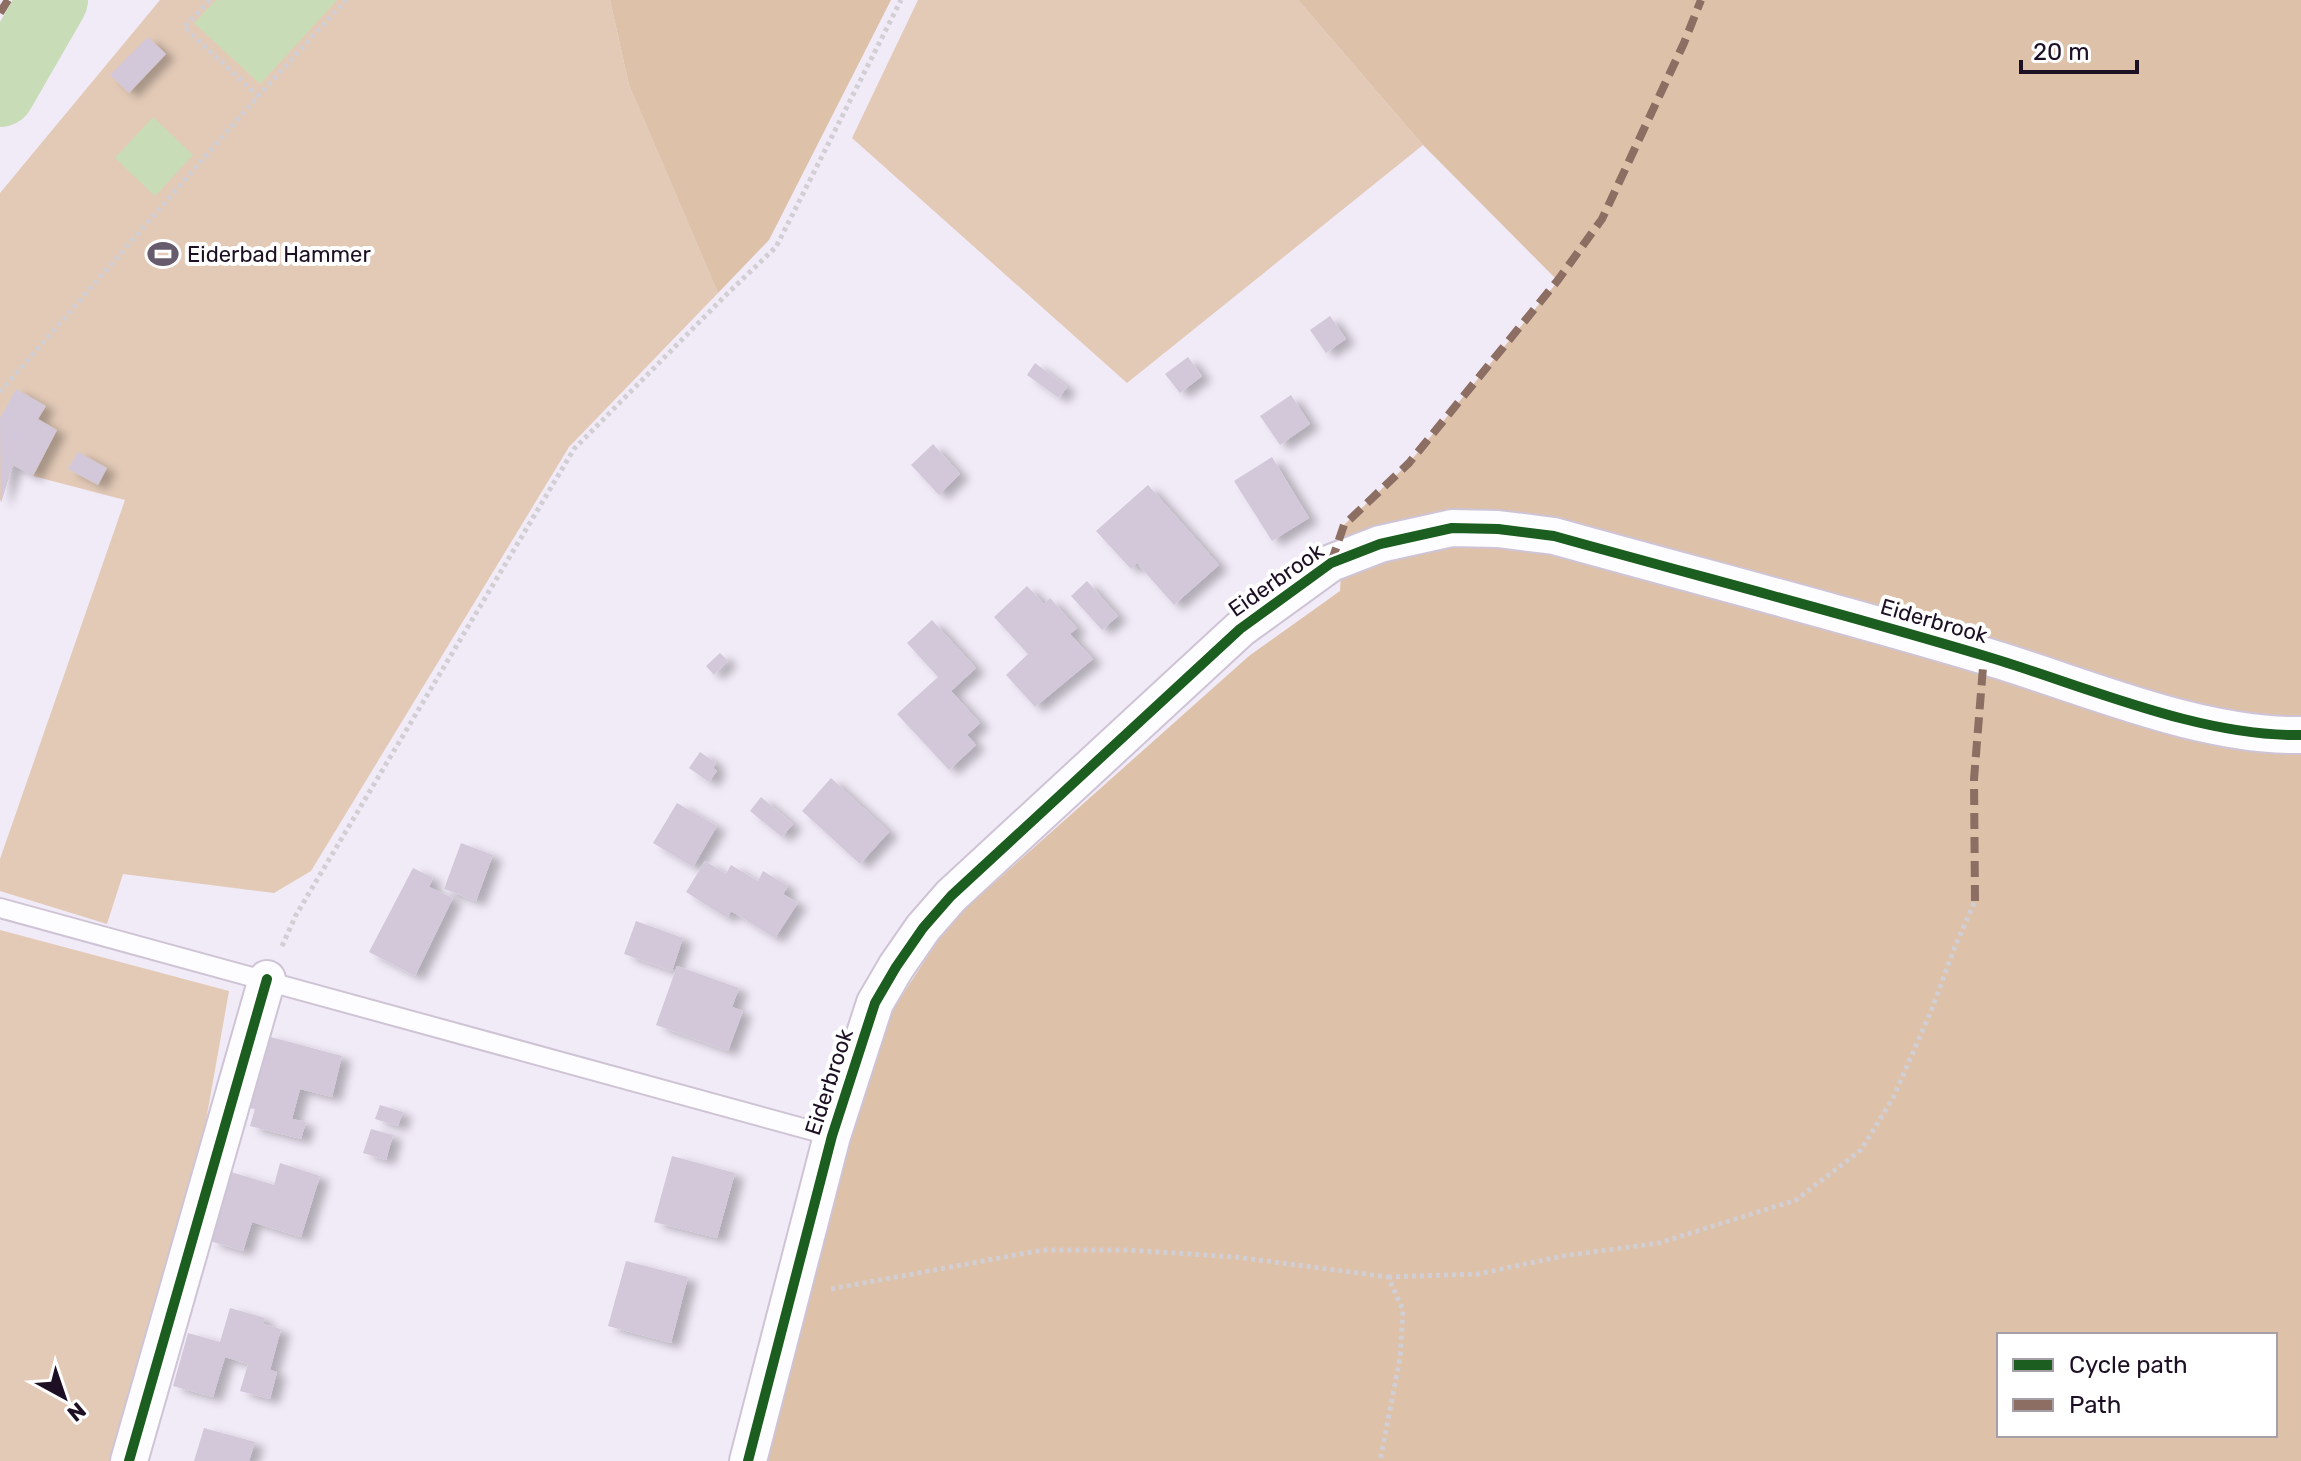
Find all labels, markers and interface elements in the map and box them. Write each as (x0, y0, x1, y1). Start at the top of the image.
scale bar (2021, 24, 2137, 74)
text: 20 m (2033, 38, 2090, 66)
sports icon: Eiderbad Hammer (146, 237, 180, 271)
place label: Eiderbad Hammer (187, 241, 371, 268)
street label: Eiderbrook (1223, 537, 1329, 623)
street label: Eiderbrook (1877, 593, 1991, 649)
street label: Eiderbrook (799, 1025, 859, 1139)
legend (1997, 1333, 2277, 1437)
text: Cycle path (2069, 1351, 2188, 1379)
north arrow (24, 1357, 104, 1437)
text: Path (2069, 1391, 2121, 1419)
text: N (62, 1397, 91, 1427)

